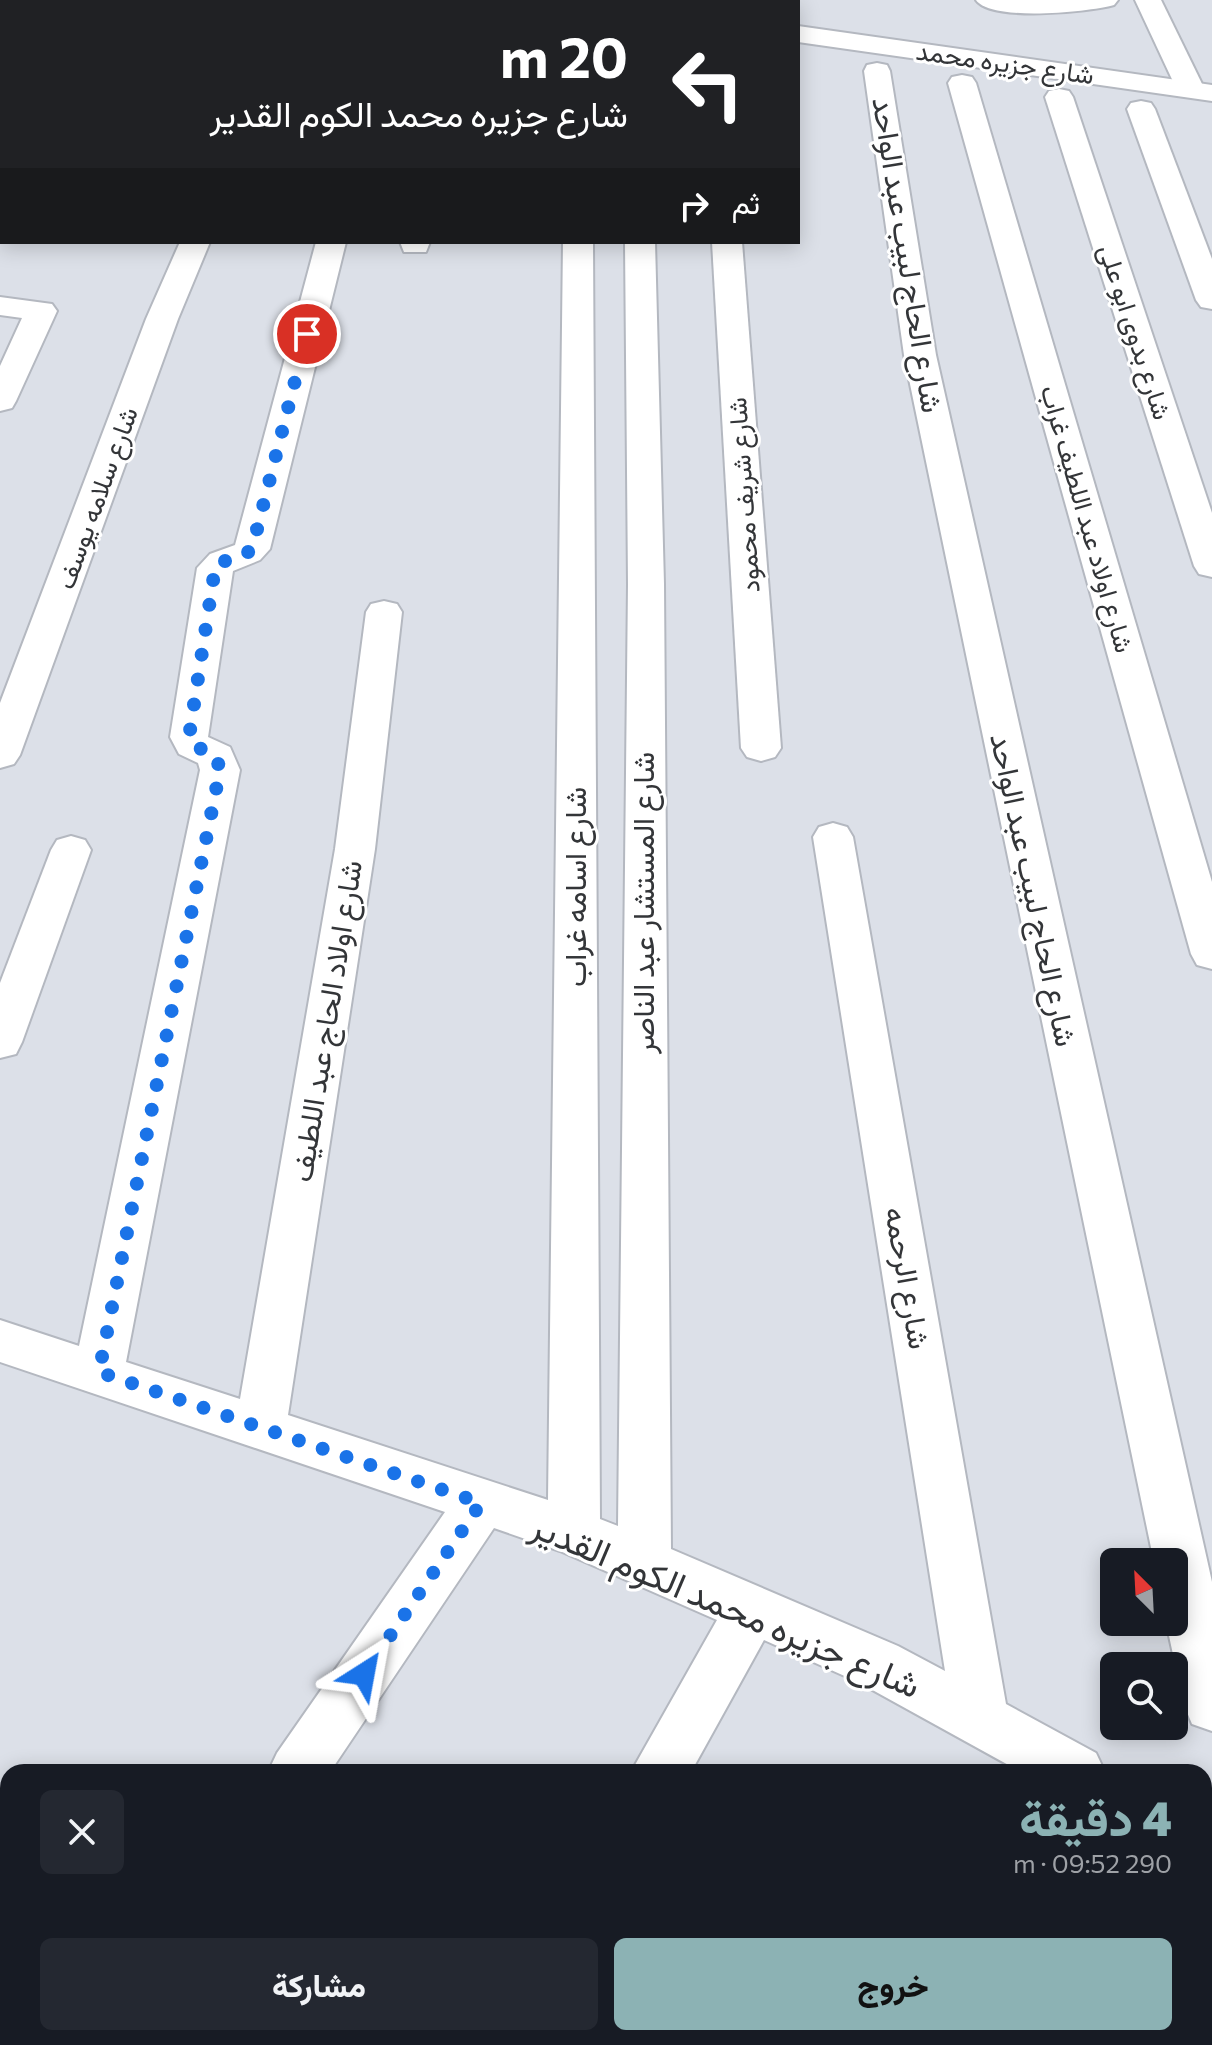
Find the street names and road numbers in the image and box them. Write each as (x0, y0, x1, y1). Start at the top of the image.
street label: شارع جزيره محمد (914, 34, 1096, 93)
street label: شارع الحاج لبيب عبد الواحد (862, 94, 953, 416)
street label: شارع بدوى ابو على (1090, 240, 1179, 424)
street label: شارع اولاد عبد اللطيف غراب (1032, 381, 1142, 657)
street label: شارع شريف محمود (720, 396, 769, 594)
street label: شارع سلامه يوسف (48, 402, 147, 594)
street label: شارع الحاج لبيب عبد الواحد (980, 730, 1087, 1050)
street label: شارع المستشار عبد الناصر (623, 752, 664, 1055)
street label: شارع اسامه غراب (555, 787, 596, 987)
street label: شارع اولاد الحاج عبد اللطيف (281, 857, 372, 1185)
street label: شارع الرحمه (875, 1204, 940, 1352)
street label: شارع جزيره محمد الكوم القدير (523, 1501, 928, 1710)

